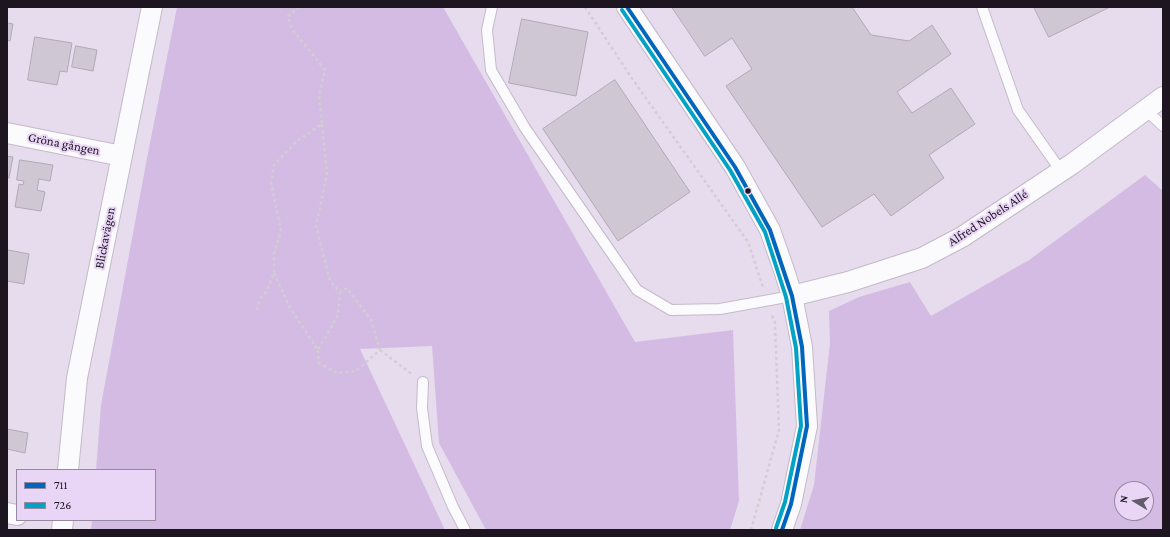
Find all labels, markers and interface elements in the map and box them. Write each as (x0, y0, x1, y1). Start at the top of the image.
street label: Gröna gången (27, 129, 101, 159)
unlabelled marker (743, 186, 753, 196)
street label: Alfred Nobels Allé (945, 186, 1031, 250)
street label: Blickavägen (91, 206, 119, 270)
legend (16, 469, 156, 521)
text: 711 (54, 478, 68, 492)
north arrow (1114, 481, 1154, 521)
text: N (1117, 494, 1130, 504)
text: 726 (54, 498, 71, 512)

